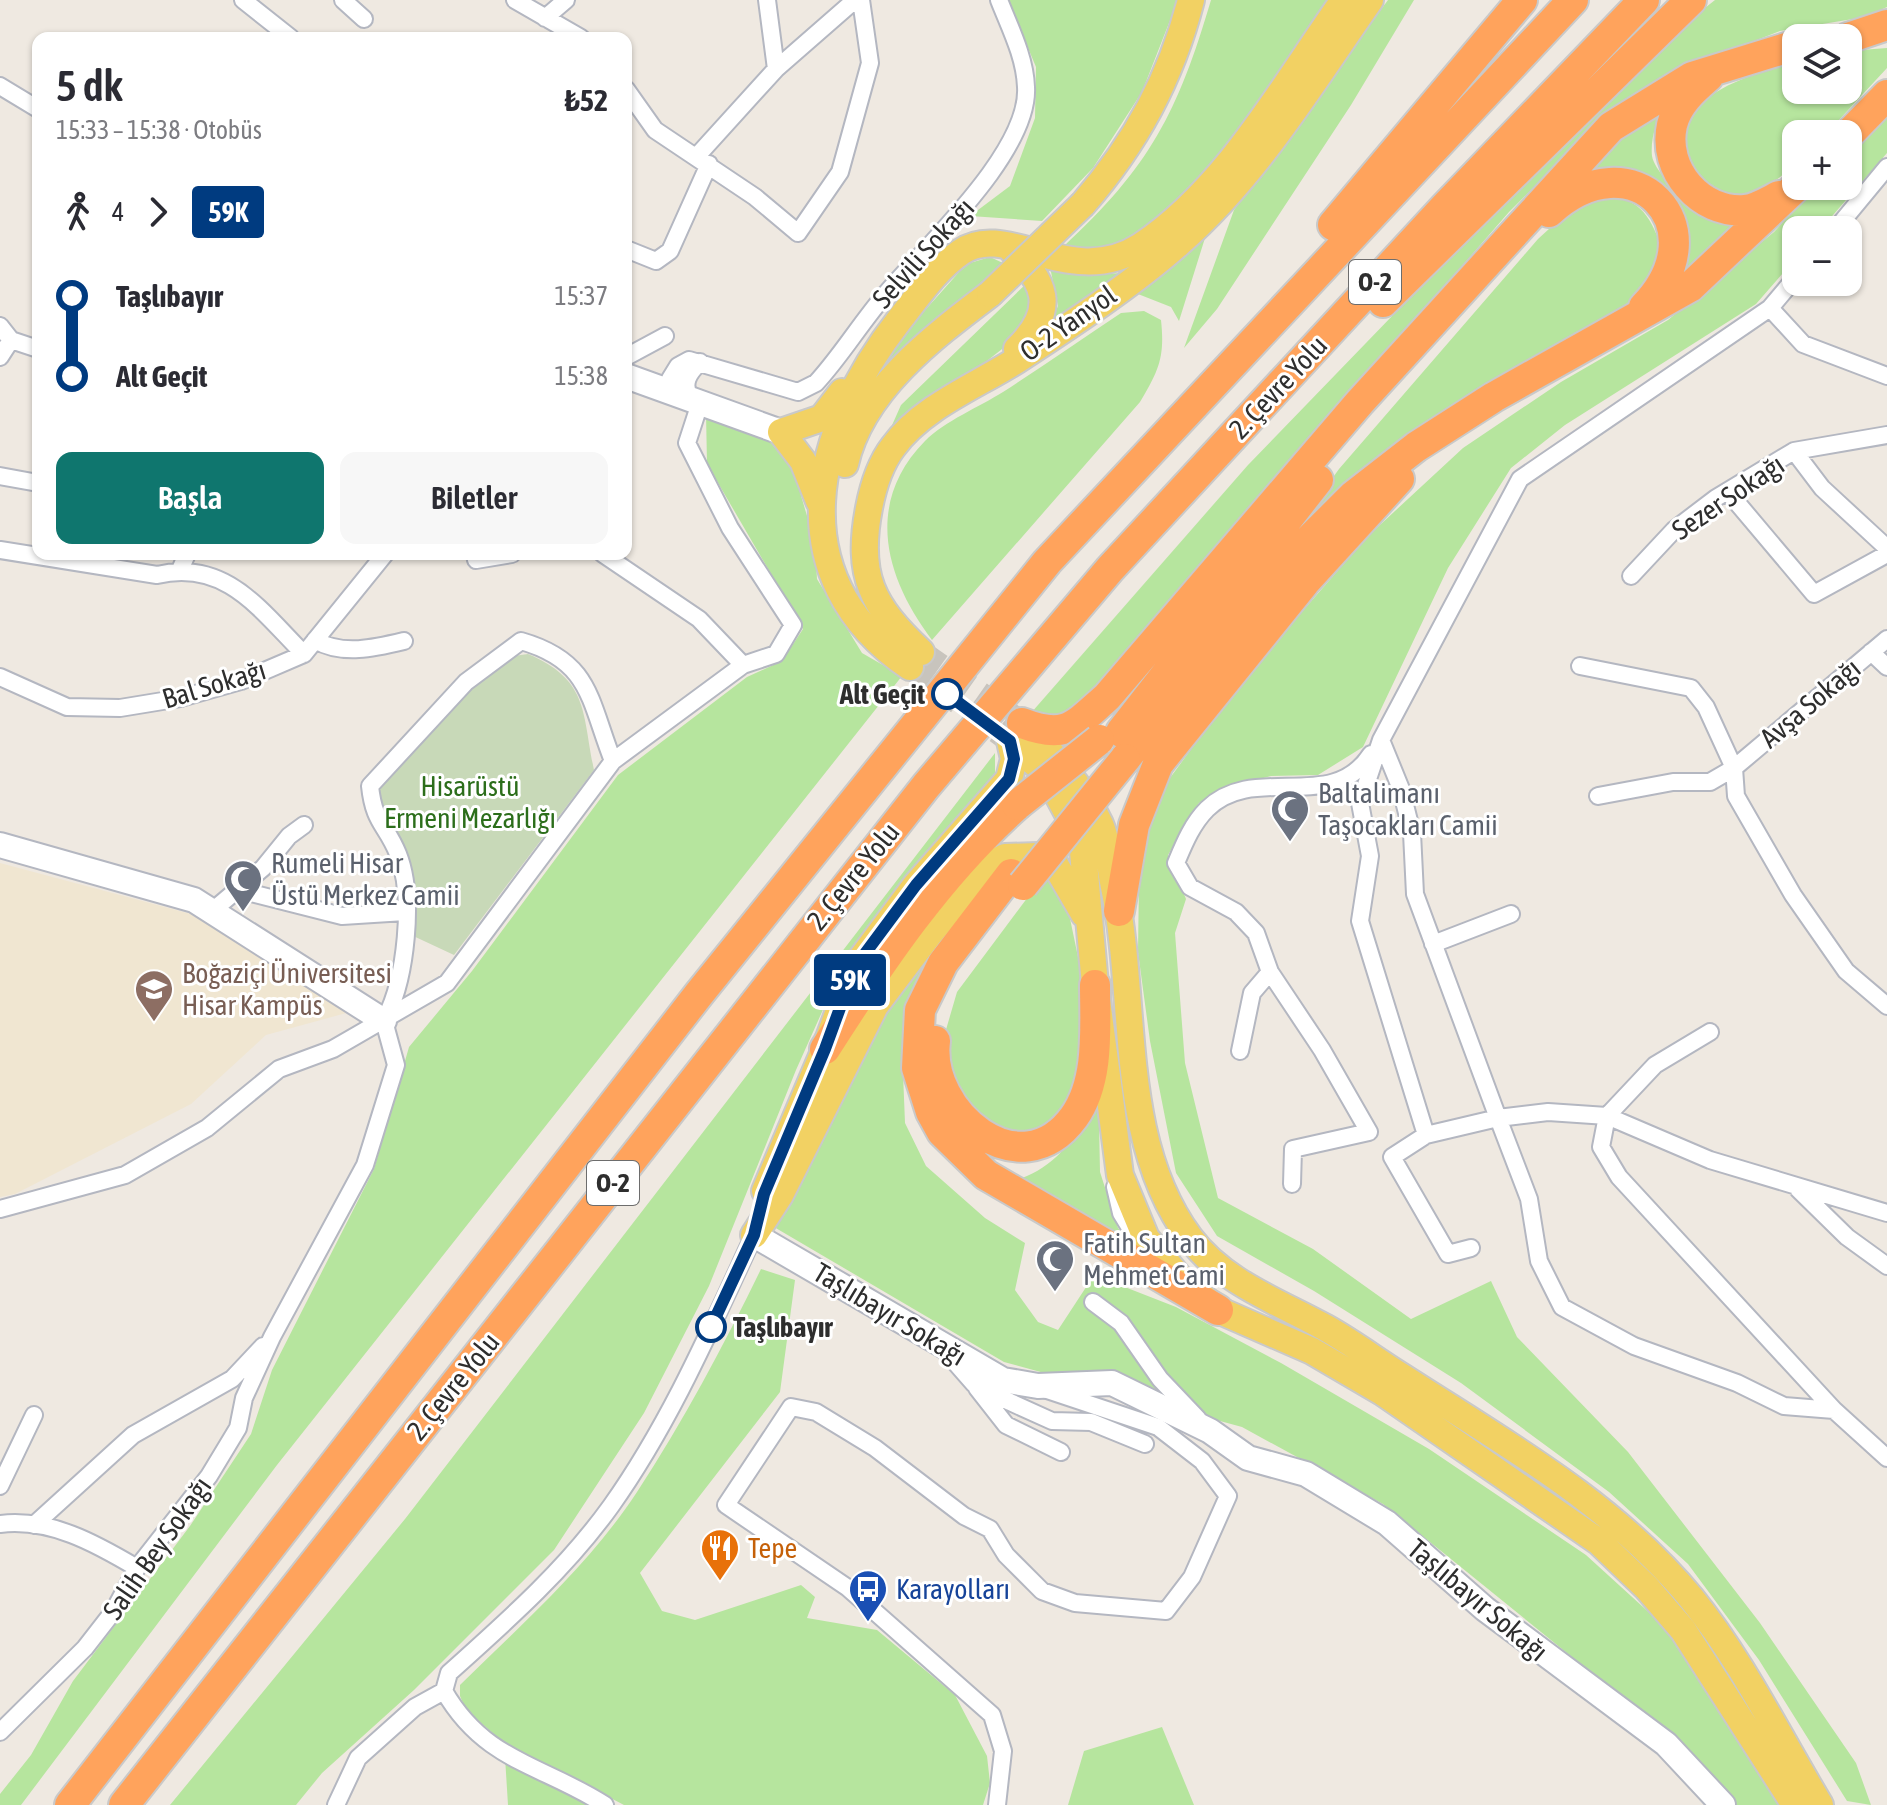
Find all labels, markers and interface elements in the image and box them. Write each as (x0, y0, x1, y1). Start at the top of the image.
map controls (1782, 24, 1862, 296)
button: layers (1782, 24, 1862, 104)
text: 5 dk (56, 60, 123, 110)
text: ₺52 (565, 83, 608, 117)
text: 15:33 – 15:38 · Otobüs (56, 115, 262, 145)
button: + (1782, 120, 1862, 200)
icon: walk (56, 190, 100, 234)
icon: forward (136, 190, 180, 234)
street label: Selvili Sokağı (866, 192, 980, 314)
text: 59K (208, 196, 248, 228)
text: 4 (112, 197, 124, 227)
button: − (1782, 216, 1862, 296)
road number: O-2 (1349, 260, 1401, 304)
street label: O-2 Yanyol (1014, 278, 1123, 368)
text: Taşlıbayır (116, 279, 223, 313)
text: 15:37 (554, 281, 608, 311)
street label: 2. Çevre Yolu (1223, 329, 1333, 445)
text: Alt Geçit (116, 359, 207, 393)
text: 15:38 (554, 361, 608, 391)
street label: Sezer Sokağı (1666, 448, 1790, 546)
button: Başla (56, 452, 324, 544)
button: Biletler (340, 452, 608, 544)
street label: Avşa Sokağı (1753, 652, 1867, 754)
street label: Bal Sokağı (158, 653, 270, 715)
place label: Alt Geçit (839, 678, 925, 710)
marker: Alt Geçit (932, 679, 962, 709)
park label: Hisarüstü Ermeni Mezarlığı (384, 770, 556, 834)
place label: Baltalimanı Taşocakları Camii (1318, 777, 1498, 841)
mosque icon: Baltalimanı Taşocakları Camii (1269, 788, 1311, 843)
street label: 2. Çevre Yolu (800, 816, 906, 936)
place label: Rumeli Hisar Üstü Merkez Camii (271, 847, 460, 911)
mosque icon: Rumeli Hisar Üstü Merkez Camii (222, 858, 264, 913)
line badge: 59K (804, 954, 896, 1006)
place label: Boğaziçi Üniversitesi Hisar Kampüs (182, 957, 392, 1021)
text: 59K (830, 964, 870, 996)
school or university icon: Boğaziçi Üniversitesi Hisar Kampüs (133, 968, 175, 1023)
road number: O-2 (587, 1161, 639, 1205)
place label: Fatih Sultan Mehmet Cami (1083, 1227, 1225, 1291)
mosque icon: Fatih Sultan Mehmet Cami (1034, 1238, 1076, 1293)
street label: Taşlıbayır Sokağı (808, 1256, 972, 1372)
place label: Taşlıbayır (733, 1311, 833, 1343)
marker: Taşlıbayır (696, 1312, 726, 1342)
street label: 2. Çevre Yolu (400, 1326, 506, 1446)
street label: Salih Bey Sokağı (96, 1471, 218, 1625)
restaurant icon: Tepe (699, 1527, 741, 1582)
place label: Tepe (748, 1532, 797, 1564)
street label: Taşlıbayır Sokağı (1402, 1532, 1554, 1668)
bus stop icon: Karayolları (847, 1568, 889, 1623)
place label: Karayolları (896, 1573, 1010, 1605)

